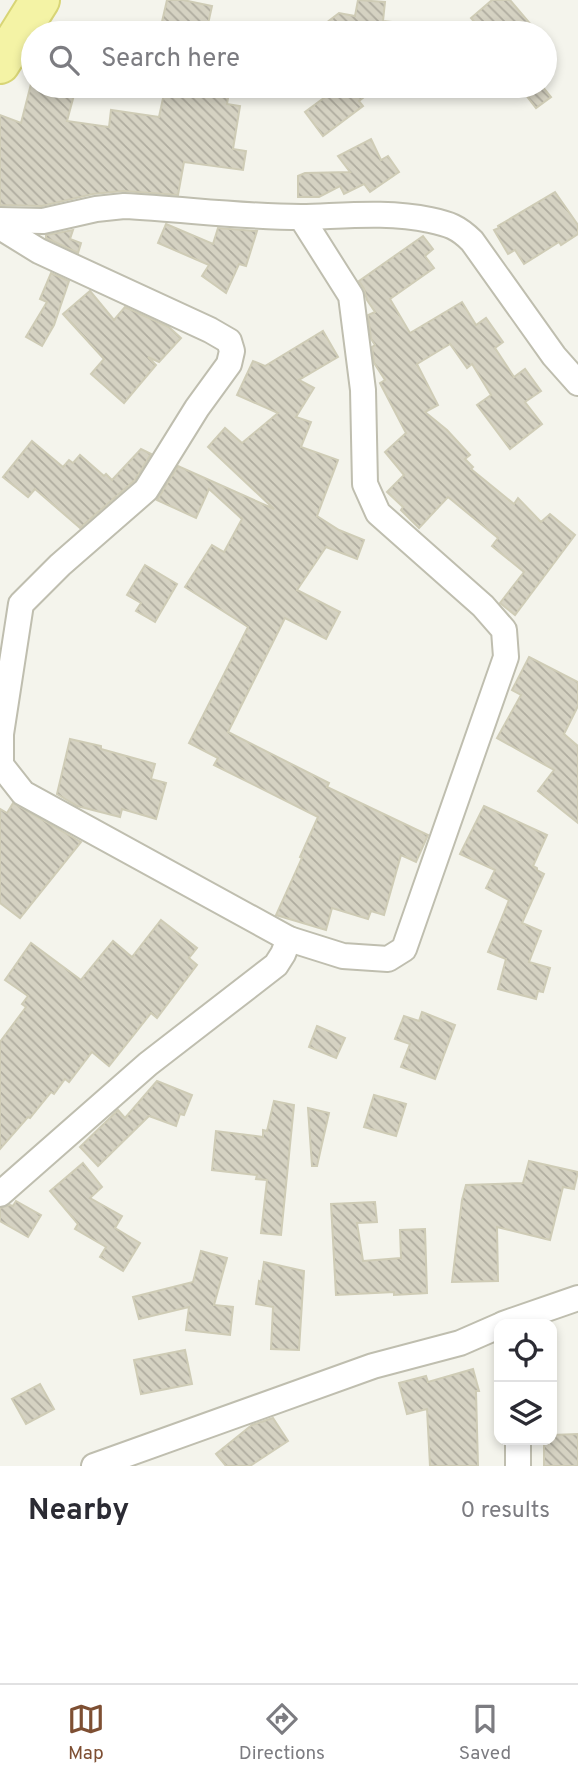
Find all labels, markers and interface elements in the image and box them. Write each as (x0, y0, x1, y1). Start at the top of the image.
search box (21, 21, 557, 98)
icon: search (45, 41, 83, 79)
text: Search here (101, 43, 240, 76)
map controls (494, 1319, 557, 1445)
button: locate (494, 1319, 557, 1382)
button: layers (494, 1382, 557, 1445)
text: Nearby (28, 1493, 129, 1530)
text: 0 results (461, 1497, 550, 1526)
tab: Map (67, 1700, 105, 1766)
tab: Directions (239, 1700, 325, 1766)
tab: Saved (459, 1700, 511, 1766)

